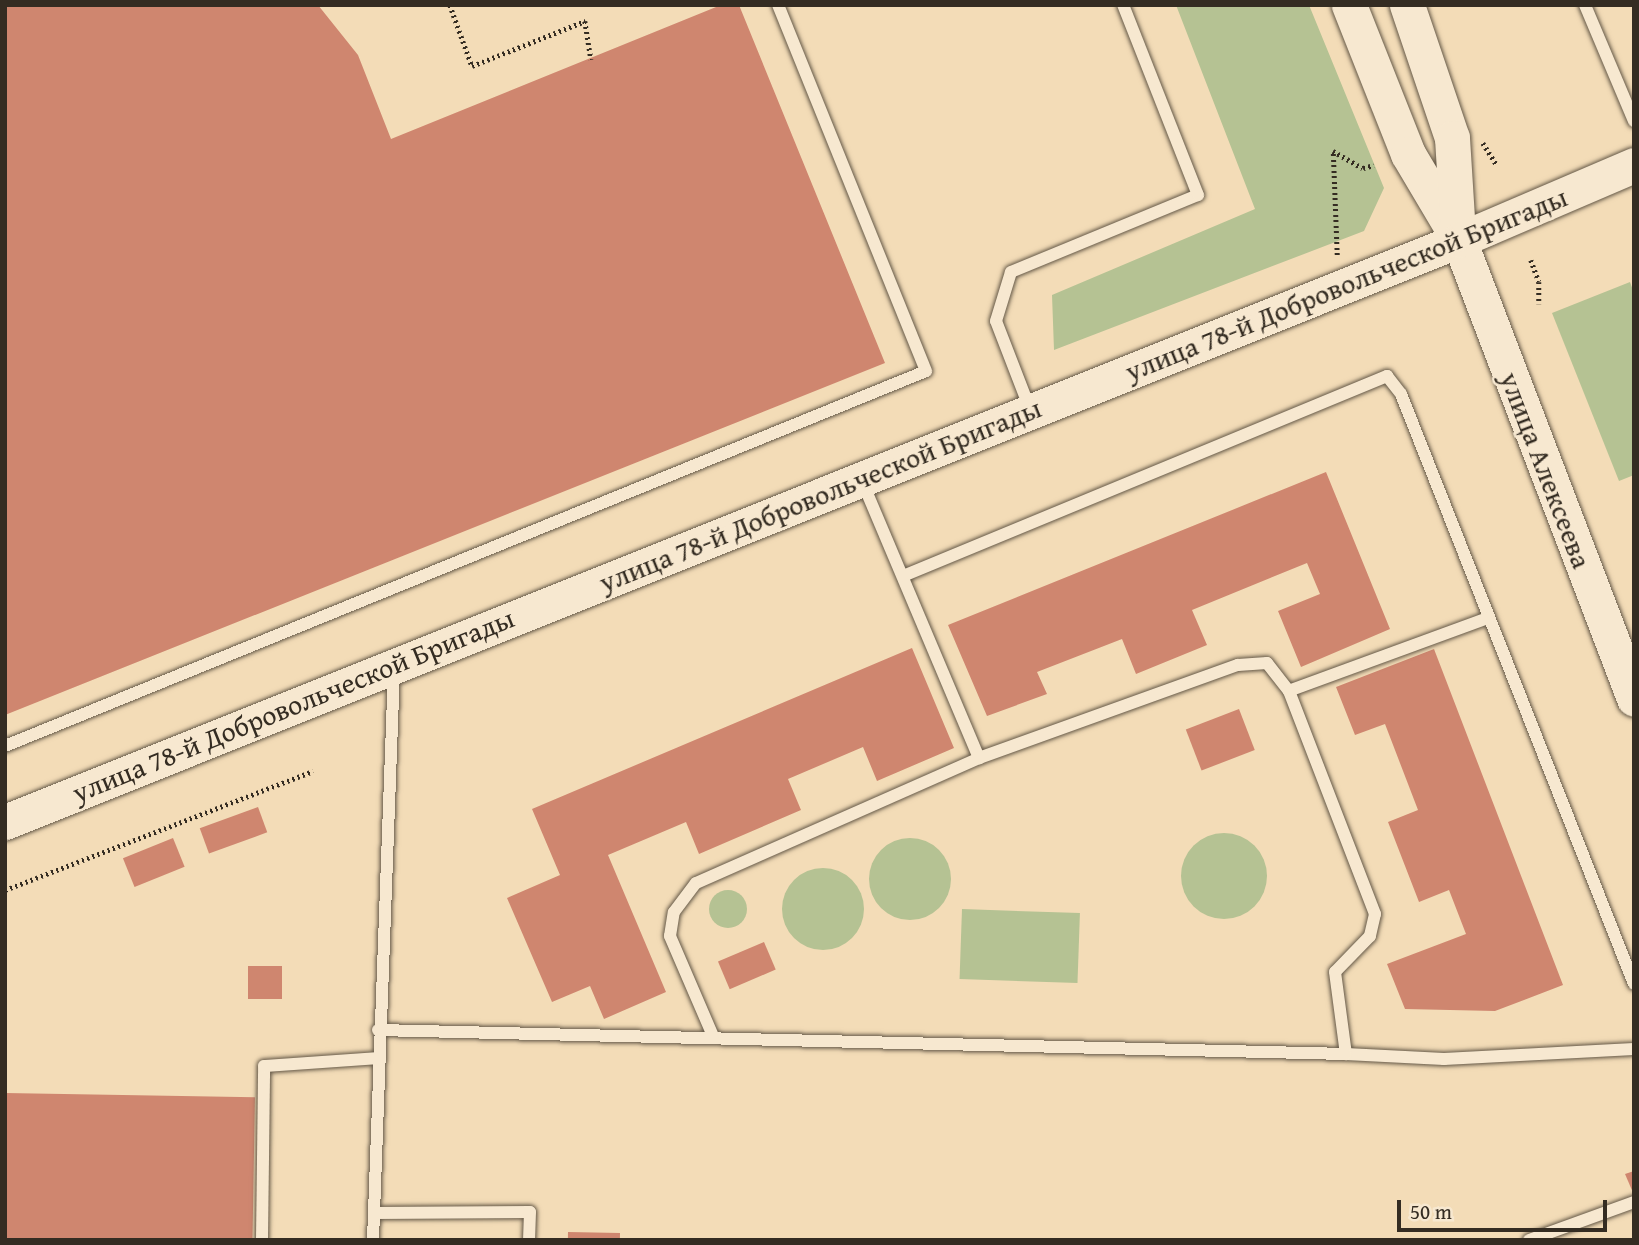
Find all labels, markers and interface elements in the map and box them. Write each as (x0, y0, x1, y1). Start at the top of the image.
street label: улица 78-й Добровольческой Бригады (1120, 180, 1572, 388)
street label: улица Алексеева (1493, 367, 1599, 573)
street label: улица 78-й Добровольческой Бригады (594, 391, 1046, 599)
street label: улица 78-й Добровольческой Бригады (67, 601, 519, 809)
scale bar (1401, 1186, 1611, 1230)
text: 50 m (1410, 1196, 1452, 1227)

